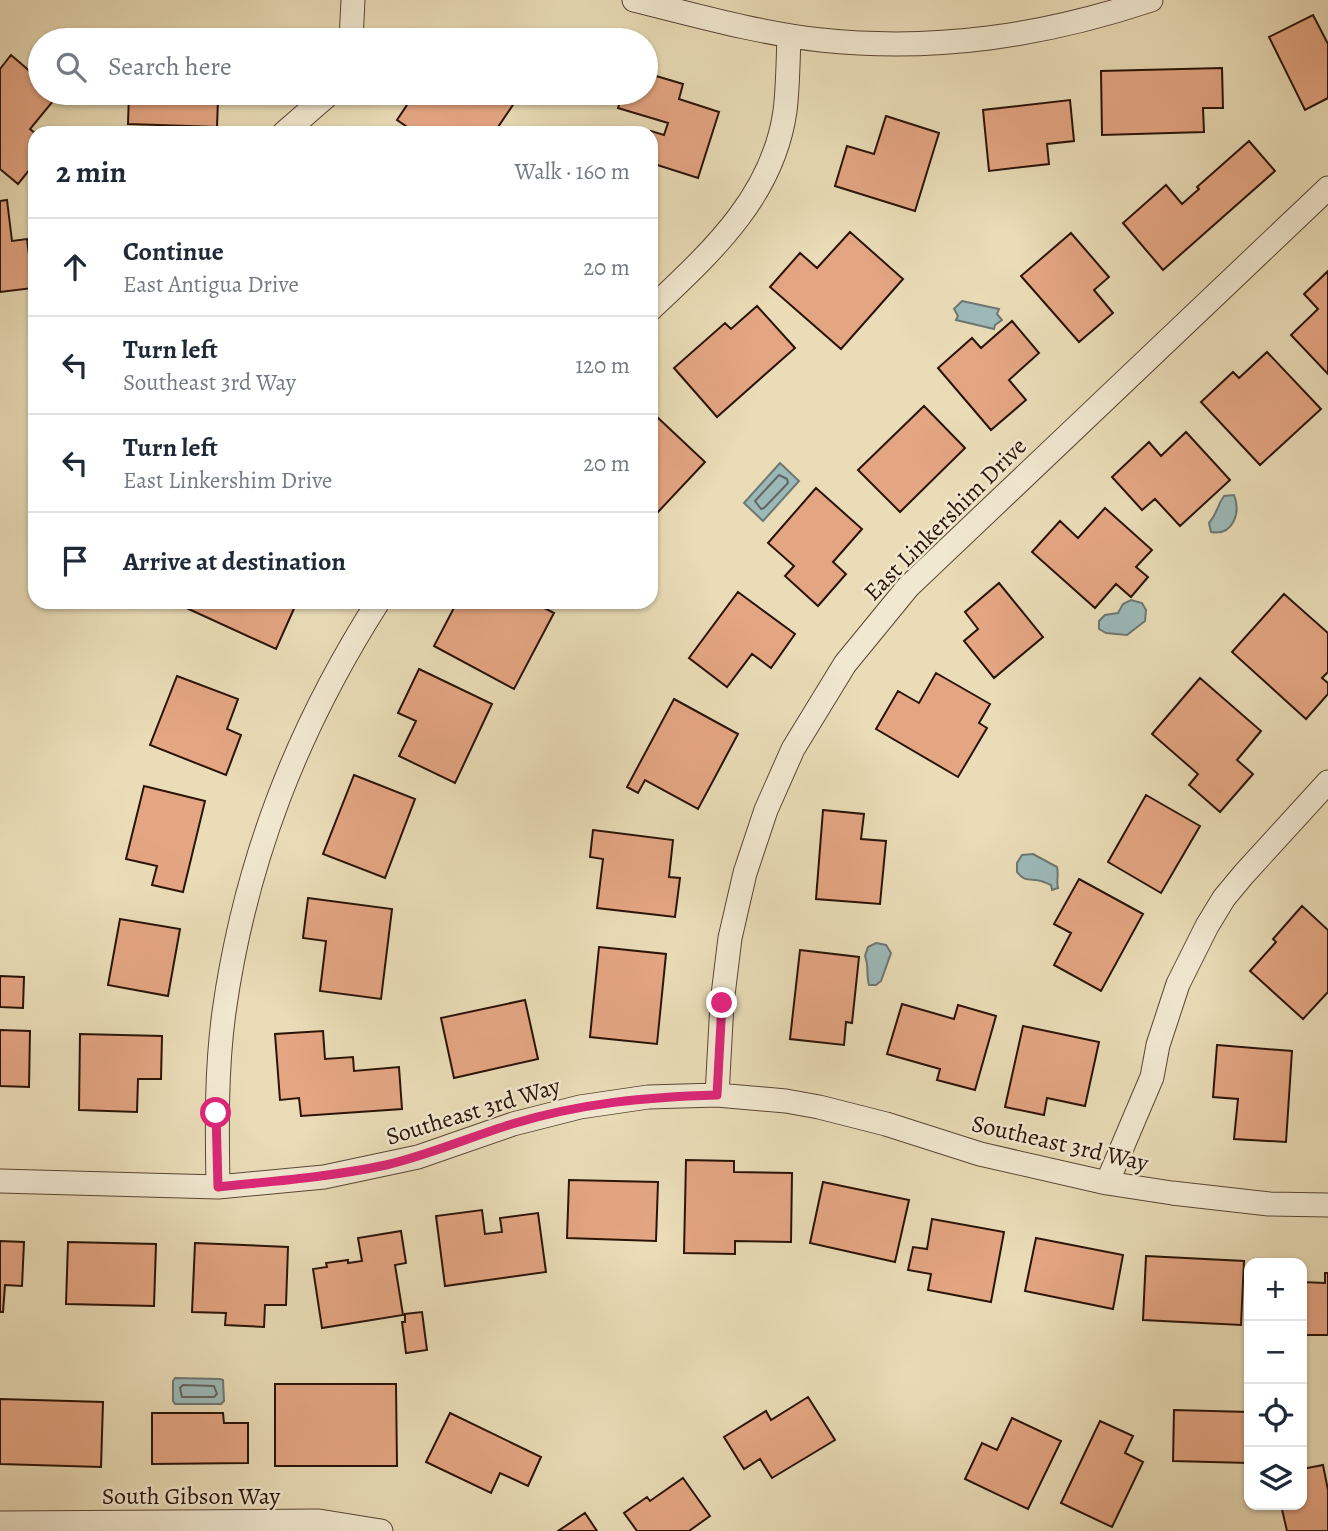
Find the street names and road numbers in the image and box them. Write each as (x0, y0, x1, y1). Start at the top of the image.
street label: East Linkershim Drive (856, 430, 1034, 608)
street label: Southeast 3rd Way (382, 1069, 564, 1153)
street label: Southeast 3rd Way (968, 1107, 1152, 1179)
street label: South Gibson Way (102, 1480, 281, 1512)

